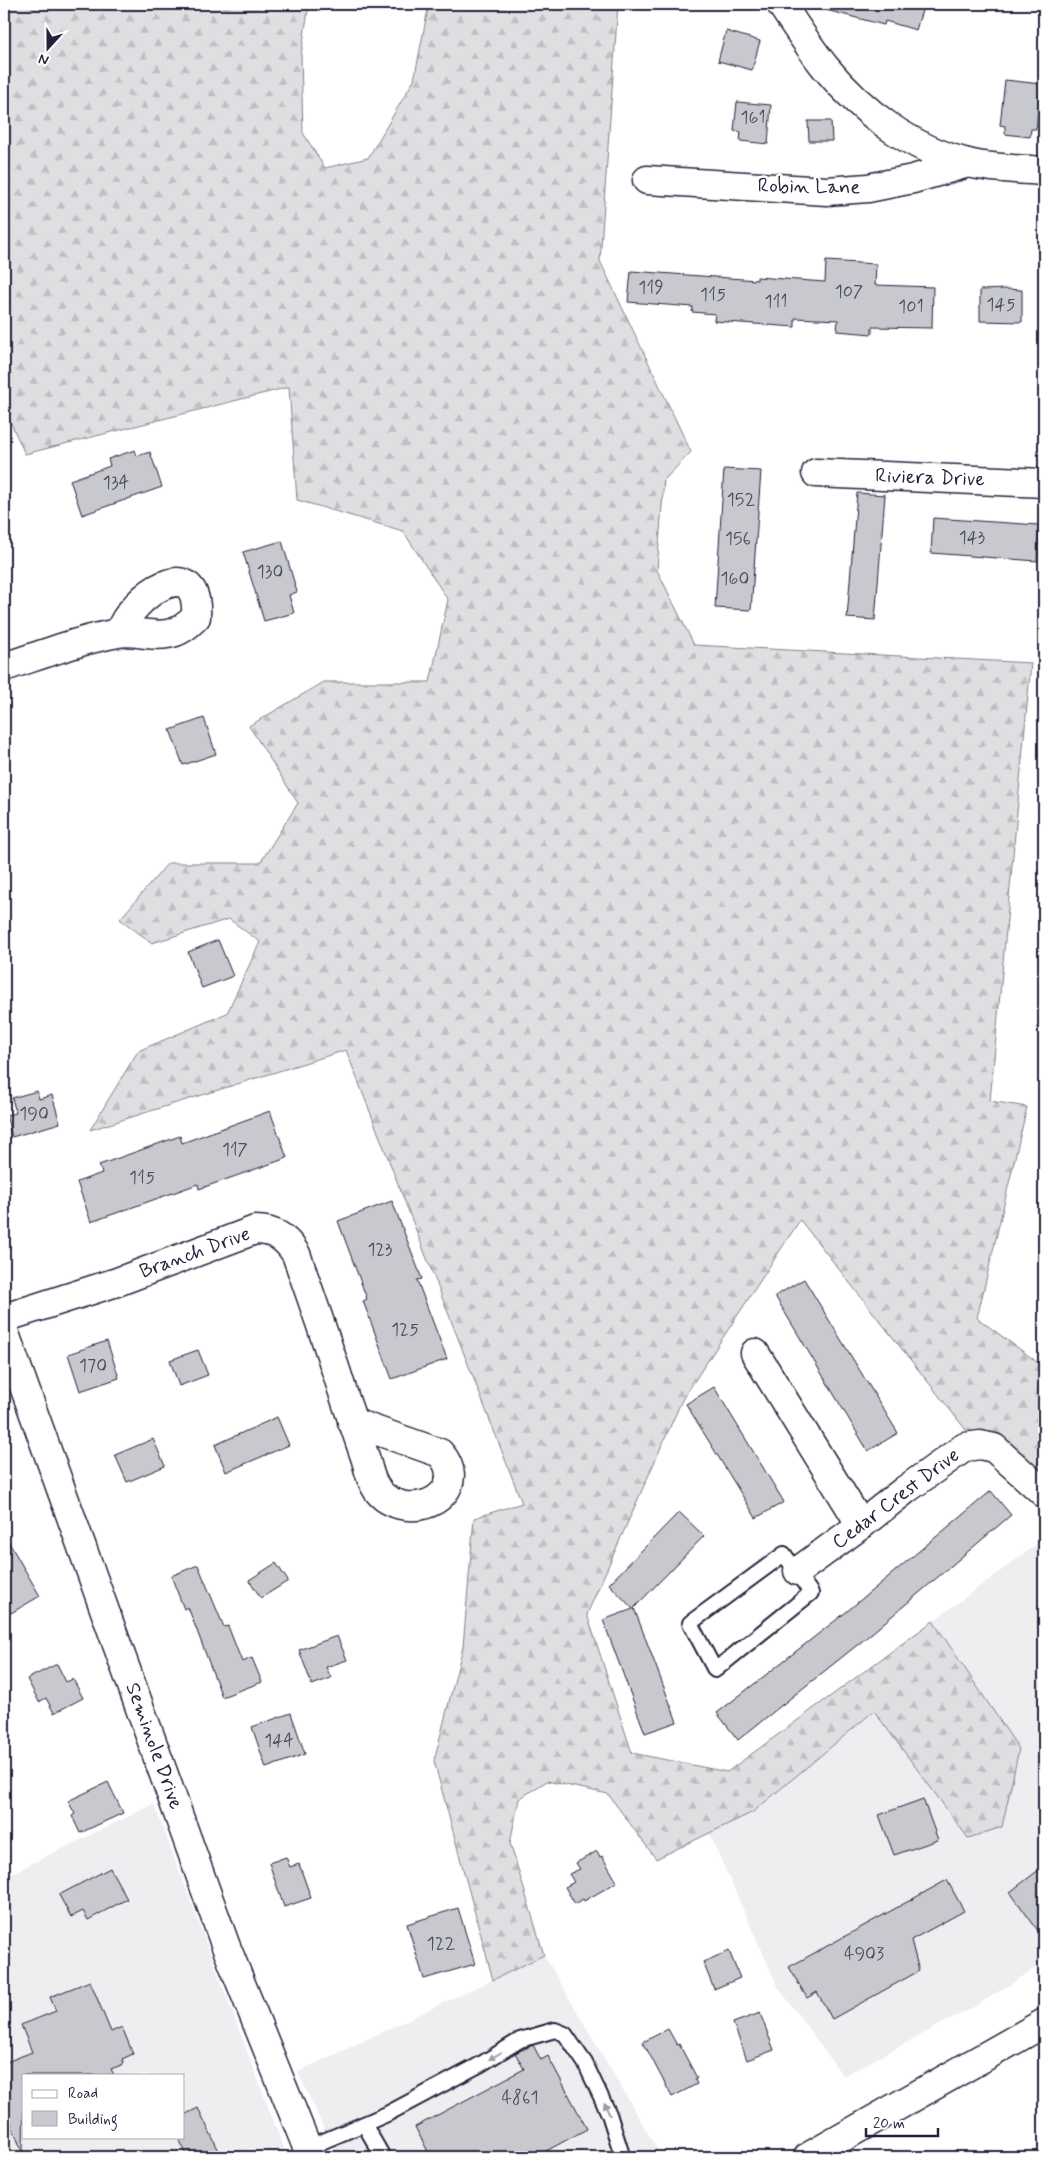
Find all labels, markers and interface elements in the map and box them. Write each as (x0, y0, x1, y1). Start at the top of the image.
north arrow (22, 22, 72, 72)
text: N (36, 49, 51, 69)
house number: 161 (740, 106, 766, 130)
street label: Robin Lane (757, 173, 861, 201)
house number: 119 (638, 276, 664, 300)
house number: 107 (835, 280, 863, 304)
house number: 115 (700, 283, 726, 307)
house number: 111 (765, 290, 787, 314)
house number: 145 (987, 293, 1015, 317)
house number: 101 (898, 295, 924, 319)
street label: Riviera Drive (875, 463, 985, 493)
house number: 134 (103, 471, 130, 495)
house number: 152 (727, 488, 755, 512)
house number: 143 (959, 526, 985, 550)
house number: 156 (725, 527, 751, 551)
house number: 130 (257, 560, 283, 584)
house number: 160 (721, 567, 749, 591)
house number: 190 (19, 1102, 49, 1126)
house number: 117 (222, 1138, 248, 1162)
house number: 115 (129, 1166, 155, 1190)
street label: Branch Drive (136, 1220, 254, 1286)
house number: 123 (368, 1238, 392, 1262)
house number: 125 (391, 1318, 419, 1342)
house number: 170 (79, 1354, 107, 1378)
street label: Cedar Crest Drive (827, 1442, 965, 1556)
street label: Seminole Drive (119, 1679, 189, 1813)
house number: 144 (264, 1729, 294, 1753)
house number: 122 (427, 1932, 455, 1956)
house number: 4903 (844, 1942, 884, 1966)
one-way arrow (487, 2052, 502, 2060)
legend (22, 2074, 185, 2138)
text: Road (68, 2084, 98, 2104)
house number: 4861 (502, 2086, 538, 2110)
one-way arrow (602, 2102, 610, 2116)
scale bar (866, 2106, 938, 2138)
text: Building (68, 2110, 118, 2131)
text: 20 m (873, 2114, 905, 2134)

